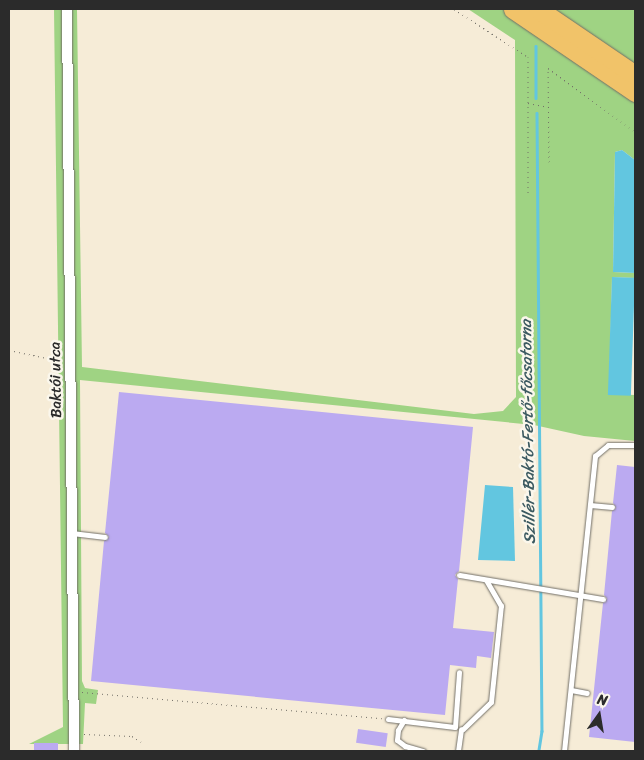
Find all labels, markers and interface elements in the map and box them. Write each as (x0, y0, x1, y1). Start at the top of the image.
water label: Szillér-Baktó-Fertő-főcsatorna (516, 320, 540, 544)
street label: Baktói utca (46, 341, 66, 419)
text: N (595, 687, 610, 713)
north arrow (574, 690, 624, 740)

